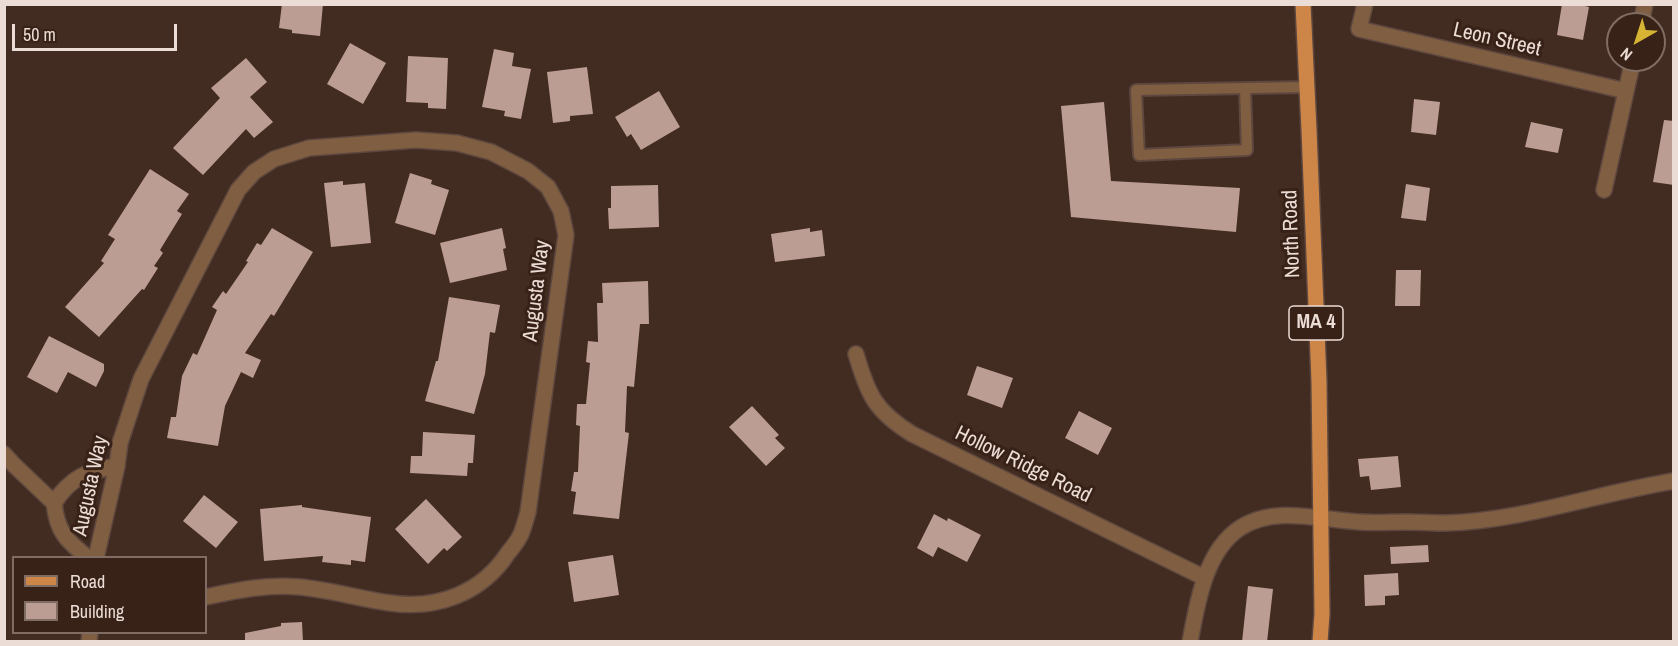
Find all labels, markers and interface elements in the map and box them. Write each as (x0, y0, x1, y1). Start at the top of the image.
scale bar (15, 12, 180, 50)
north arrow (1606, 12, 1666, 72)
street label: Leon Street (1451, 18, 1543, 62)
text: 50 m (23, 22, 56, 47)
text: N (1615, 43, 1637, 66)
street label: North Road (1278, 190, 1306, 278)
street label: Augusta Way (518, 239, 556, 343)
road number: MA 4 (1289, 306, 1343, 340)
street label: Hollow Ridge Road (951, 421, 1095, 509)
street label: Augusta Way (68, 434, 114, 538)
legend (12, 556, 207, 634)
text: Road (70, 569, 105, 594)
text: Building (70, 599, 124, 624)

